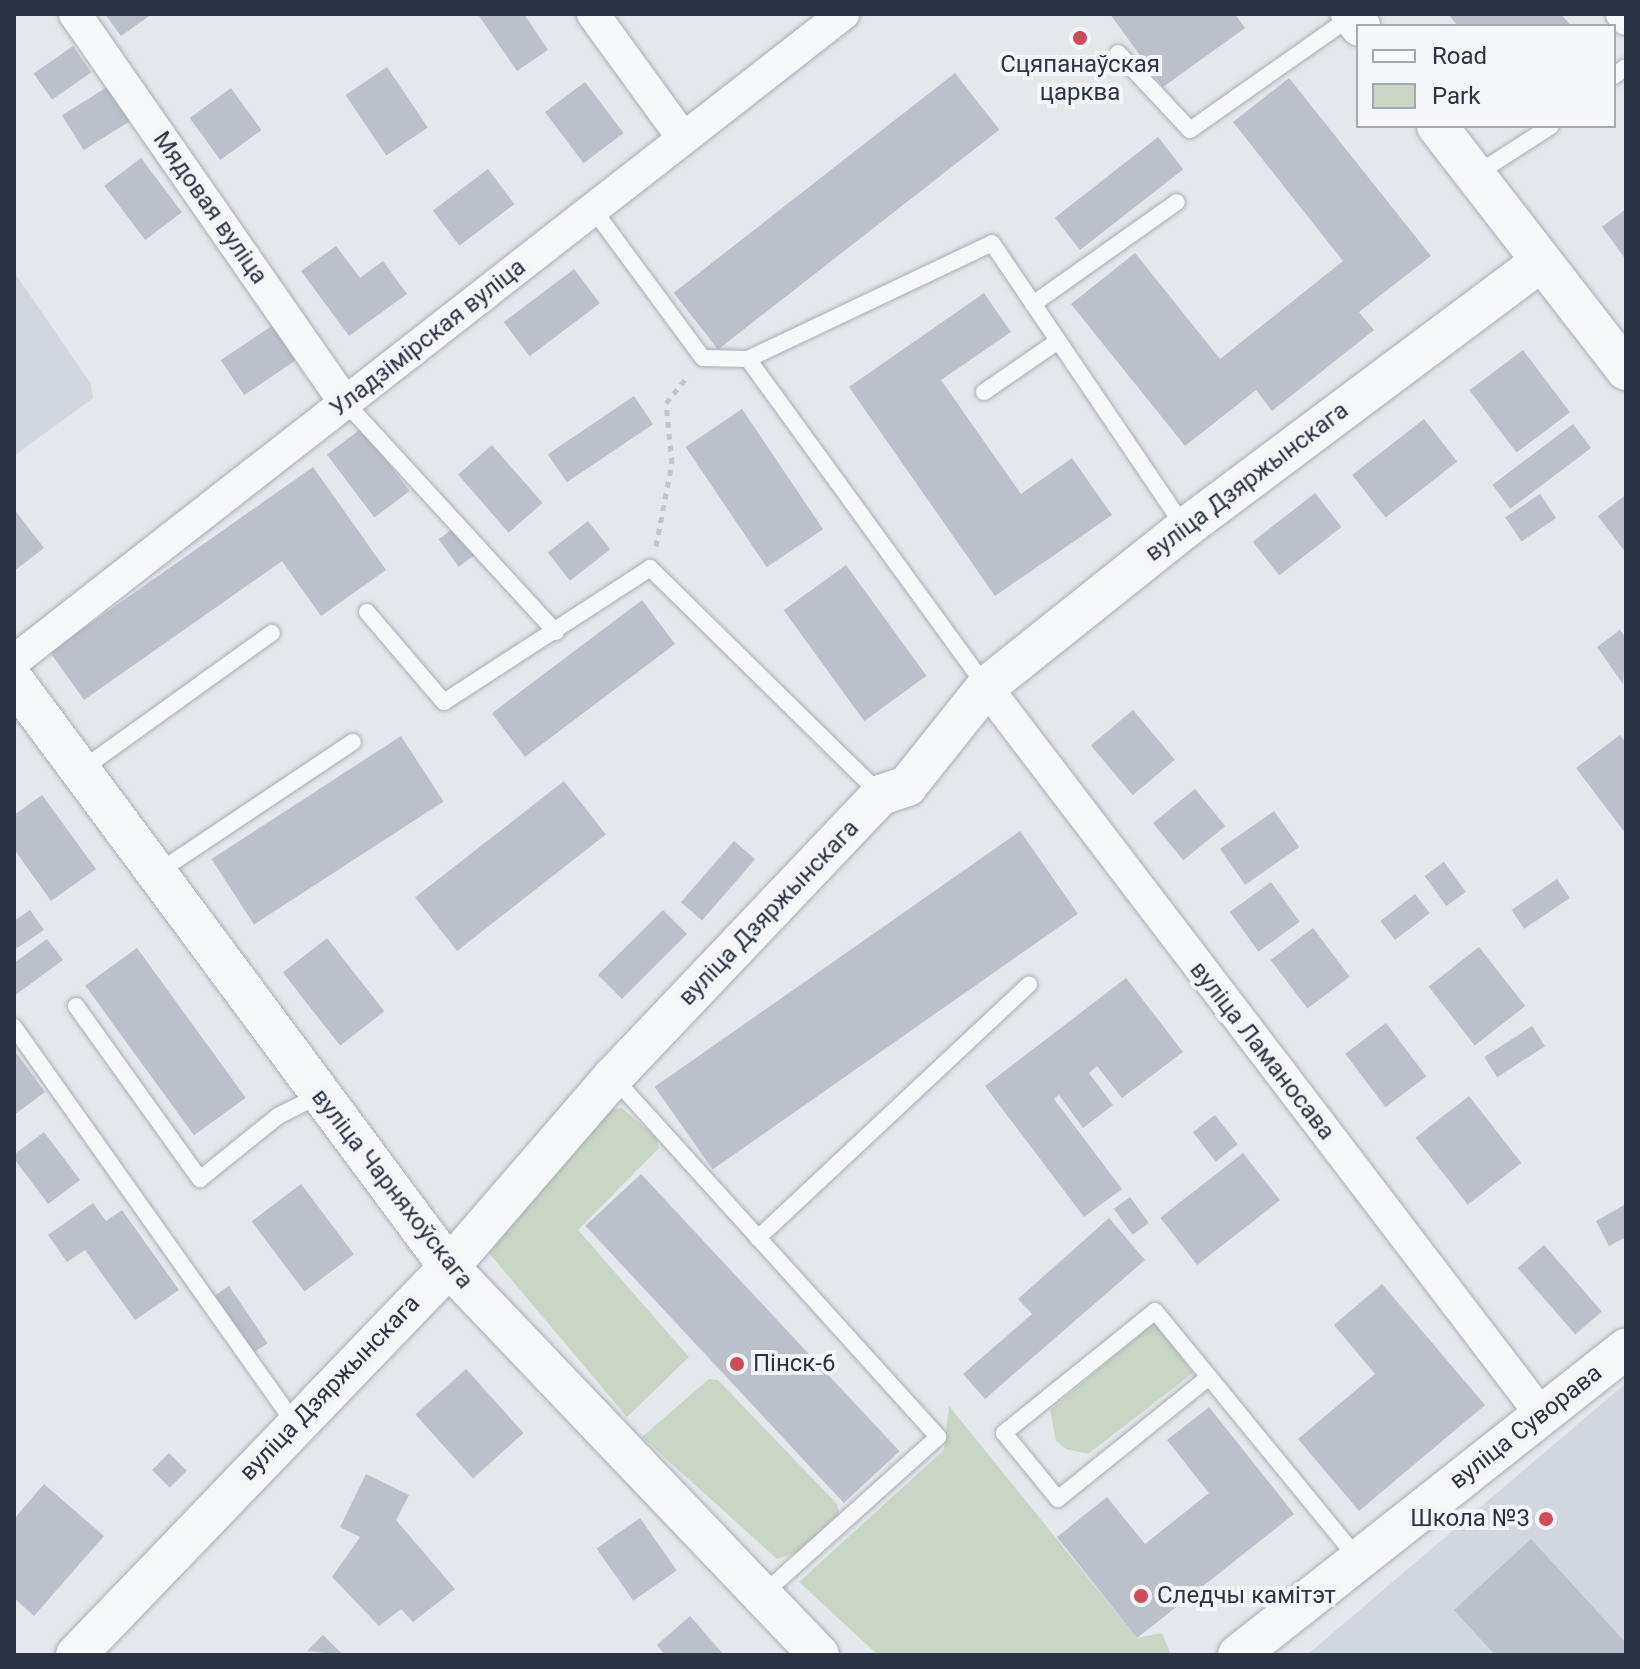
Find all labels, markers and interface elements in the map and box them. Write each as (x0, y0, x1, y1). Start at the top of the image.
legend (1356, 24, 1616, 128)
marker: Сцяпанаўская царква (1071, 29, 1089, 47)
text: Road (1432, 42, 1487, 70)
place label: Сцяпанаўская царква (1000, 51, 1160, 107)
text: Park (1432, 82, 1480, 110)
street label: Мядовая вуліца (147, 126, 273, 290)
street label: Уладзімірская вуліца (325, 253, 531, 423)
street label: вуліца Дзяржынскага (1140, 396, 1354, 568)
street label: вуліца Дзяржынскага (673, 814, 865, 1012)
street label: вуліца Ламаносава (1183, 956, 1341, 1146)
street label: вуліца Чарняхоўскага (305, 1083, 479, 1295)
street label: вуліца Дзяржынскага (234, 1289, 426, 1487)
place label: Пінск-6 (753, 1350, 835, 1378)
marker: Пінск-6 (728, 1355, 746, 1373)
street label: вуліца Суворава (1444, 1359, 1608, 1495)
place label: Школа №3 (1410, 1505, 1530, 1533)
marker: Школа №3 (1537, 1510, 1555, 1528)
place label: Следчы камітэт (1157, 1582, 1336, 1610)
marker: Следчы камітэт (1132, 1587, 1150, 1605)

